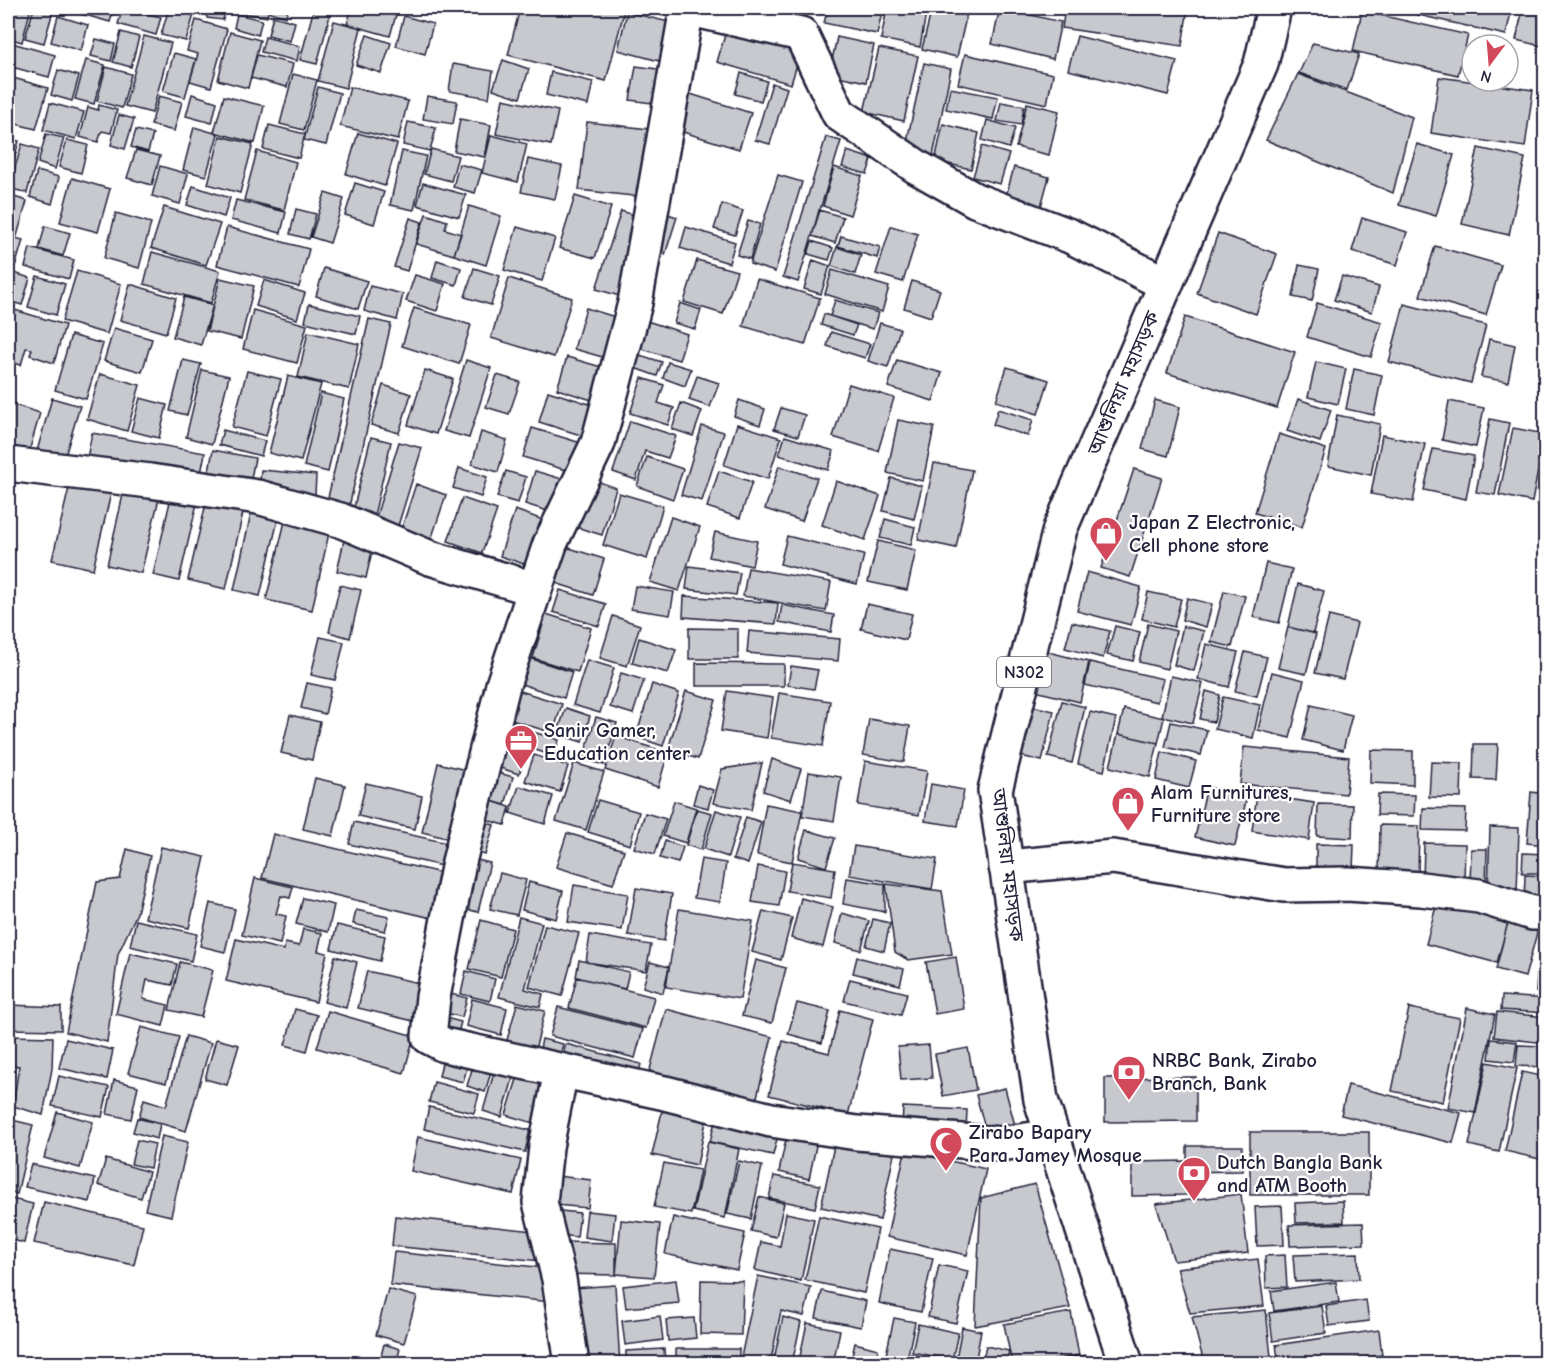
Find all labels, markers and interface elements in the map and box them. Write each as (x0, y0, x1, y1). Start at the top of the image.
north arrow (1460, 33, 1520, 93)
text: N (1479, 66, 1494, 87)
street label: আশুলিয়া মহাসড়ক (1081, 307, 1164, 459)
place label: Japan Z Electronic, Cell phone store (1129, 511, 1295, 557)
shop icon: Japan Z Electronic, Cell phone store (1088, 515, 1124, 562)
road number: N302 (997, 657, 1051, 687)
place label: Sanir Gamer, Education center (544, 719, 690, 765)
office icon: Sanir Gamer, Education center (503, 723, 539, 770)
place label: Alam Furnitures, Furniture store (1151, 781, 1292, 827)
shop icon: Alam Furnitures, Furniture store (1110, 785, 1146, 832)
street label: আশুলিয়া মহাসড়ক (987, 786, 1029, 944)
place label: NRBC Bank, Zirabo Branch, Bank (1152, 1049, 1317, 1095)
bank icon: NRBC Bank, Zirabo Branch, Bank (1111, 1054, 1147, 1101)
place label: Zirabo Bapary Para Jamey Mosque (969, 1121, 1142, 1167)
mosque icon: Zirabo Bapary Para Jamey Mosque (928, 1125, 964, 1172)
place label: Dutch Bangla Bank and ATM Booth (1217, 1151, 1382, 1197)
bank icon: Dutch Bangla Bank and ATM Booth (1176, 1155, 1212, 1202)

